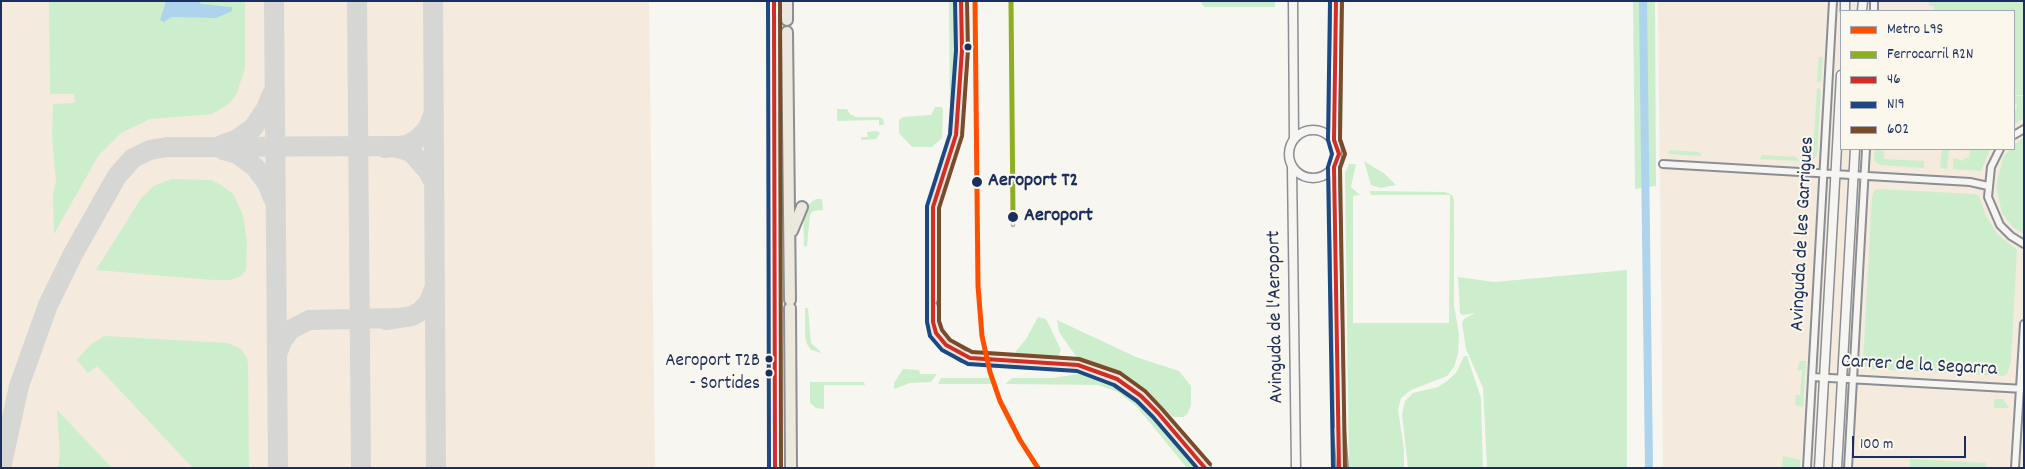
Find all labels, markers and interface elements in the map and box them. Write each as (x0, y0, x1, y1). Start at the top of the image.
legend (1840, 10, 2015, 150)
text: Metro L9S (1887, 19, 1943, 41)
unlabelled marker (963, 42, 973, 52)
text: Ferrocarril R2N (1887, 44, 1973, 66)
text: 46 (1887, 69, 1901, 91)
text: N19 (1887, 94, 1905, 116)
text: 602 (1887, 119, 1909, 141)
street label: Avinguda de les Garrigues (1787, 136, 1821, 332)
place label: Aeroport T2 (988, 170, 1078, 194)
marker: Aeroport T2 (970, 175, 984, 189)
place label: Aeroport (1024, 205, 1093, 229)
marker: Aeroport (1006, 210, 1020, 224)
street label: Avinguda de l'Aeroport (1263, 230, 1291, 404)
place label: Aeroport T2B - Sortides (665, 351, 760, 395)
street label: Carrer de la Segarra (1840, 351, 1998, 383)
unlabelled marker (764, 354, 774, 364)
marker: Aeroport T2B - Sortides (764, 368, 774, 378)
scale bar (1855, 426, 1969, 458)
text: 100 m (1860, 434, 1893, 456)

